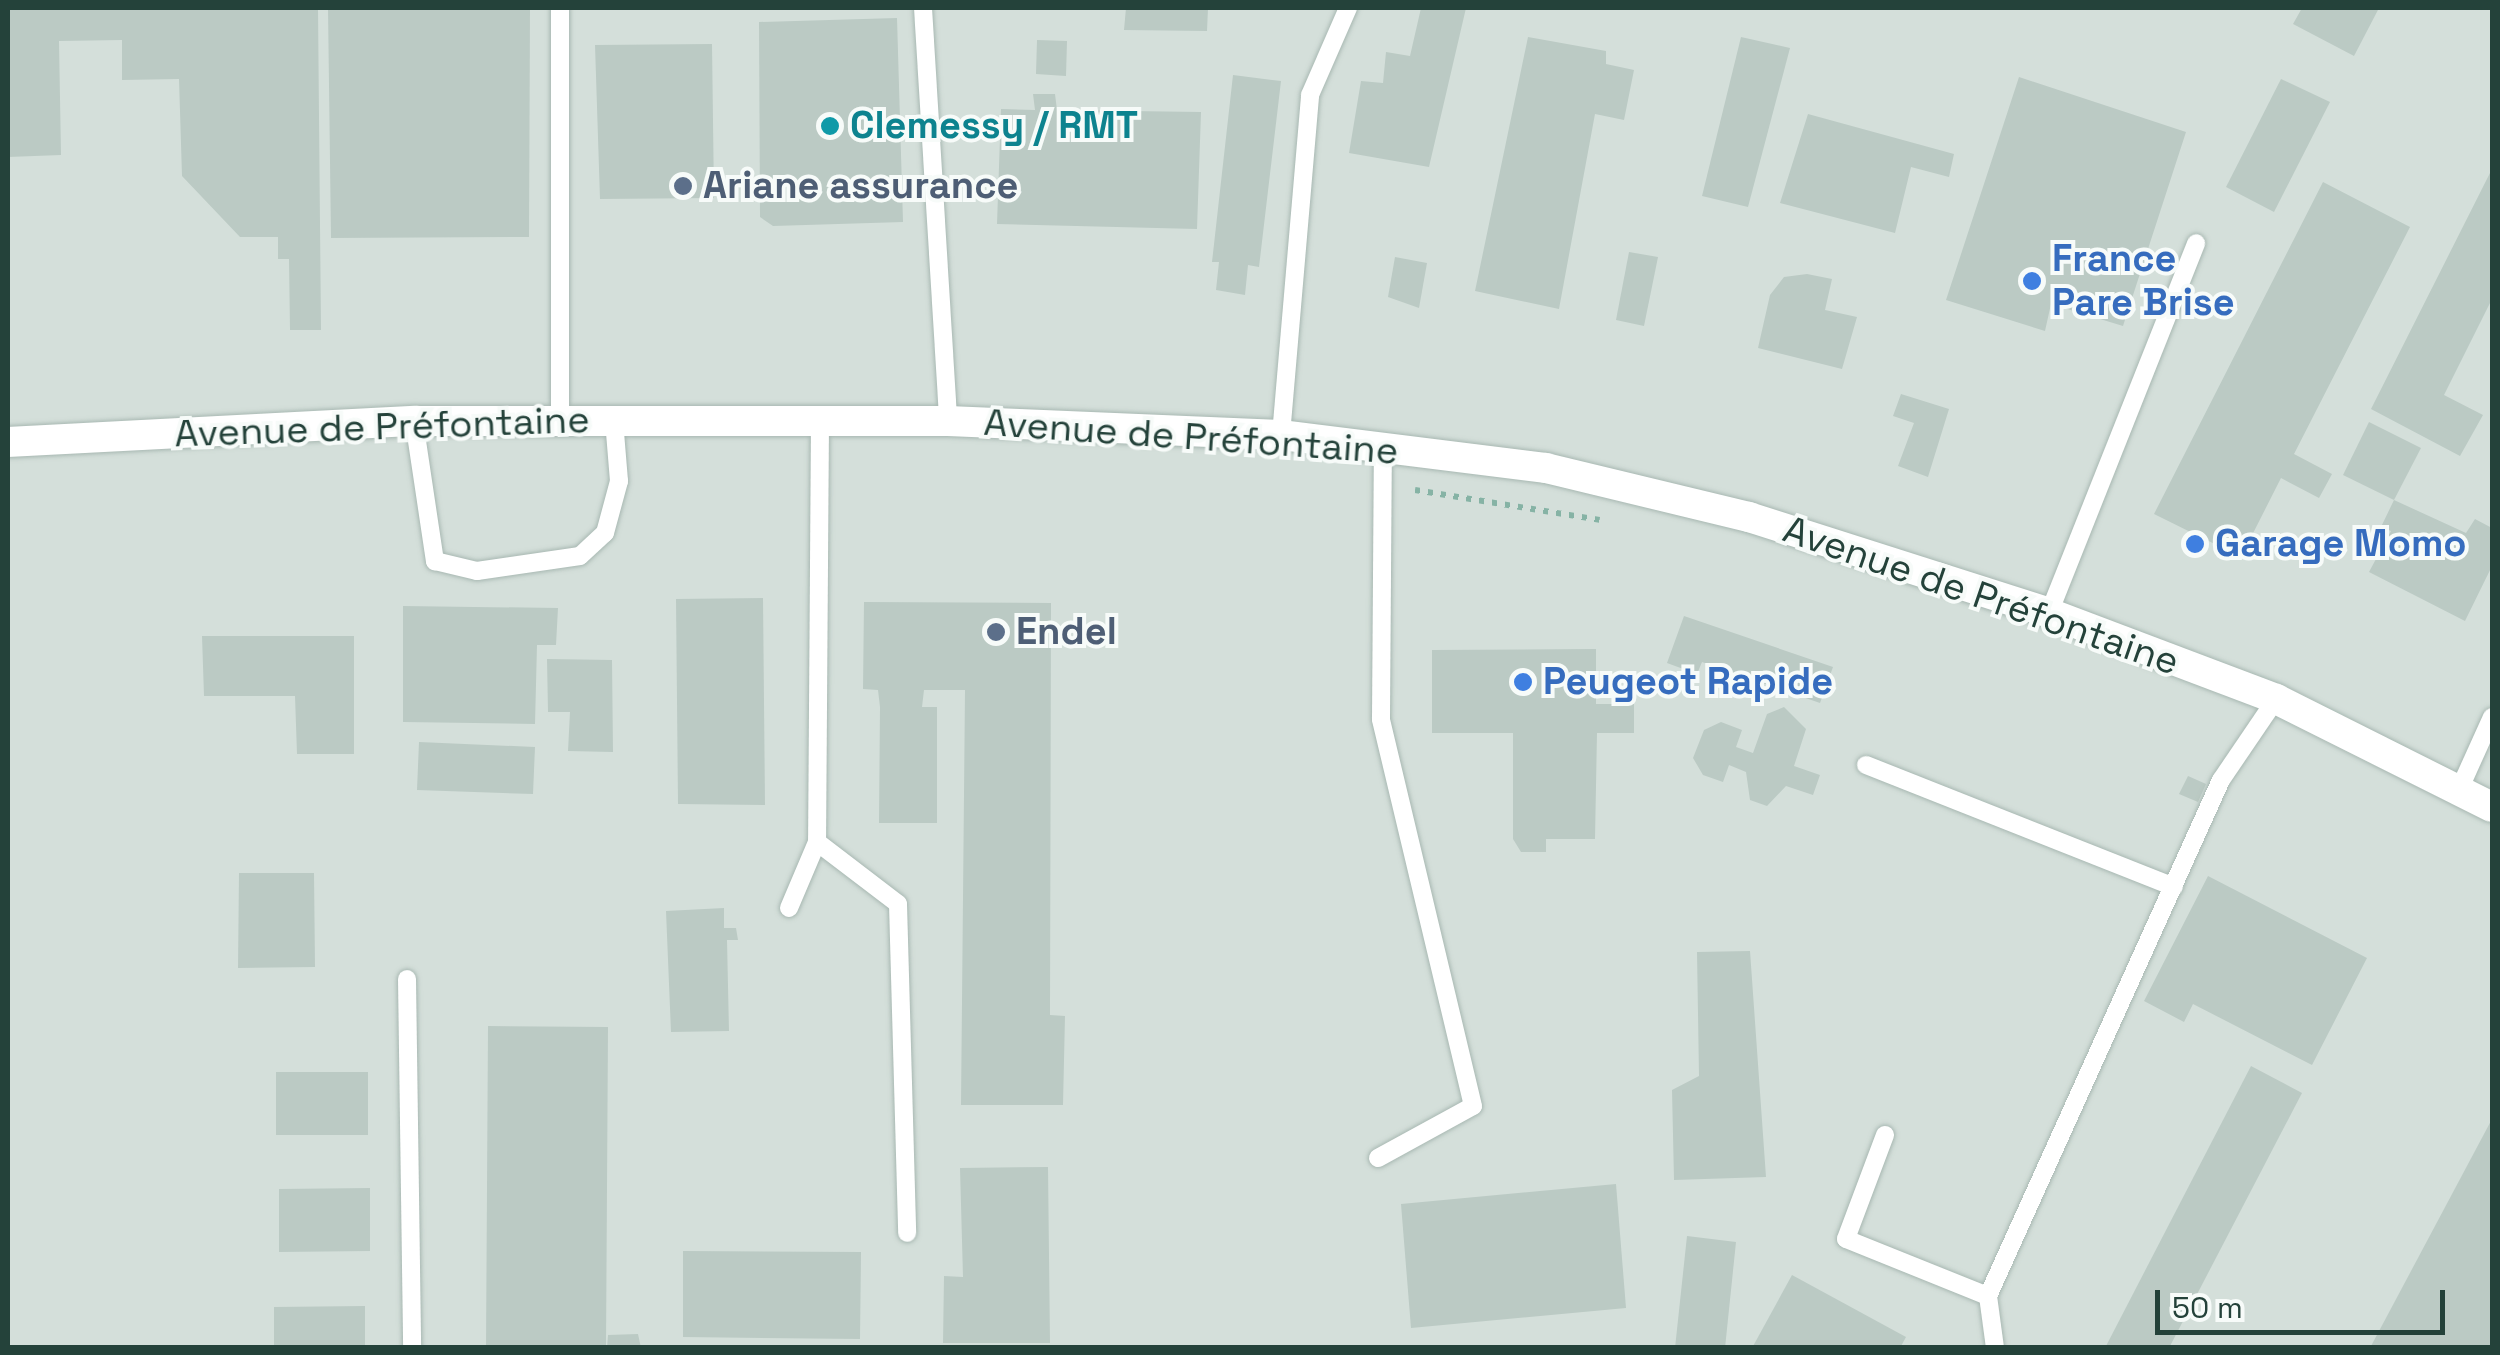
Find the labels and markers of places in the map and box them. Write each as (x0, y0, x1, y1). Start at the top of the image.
place label: Clemessy / RMT (850, 103, 1138, 149)
marker: Clemessy / RMT (819, 115, 841, 137)
place label: Ariane assurance (703, 163, 1018, 209)
marker: Ariane assurance (672, 175, 694, 197)
place label: France Pare Brise (2052, 236, 2235, 326)
marker: France Pare Brise (2021, 270, 2043, 292)
place label: Garage Momo (2215, 521, 2467, 567)
marker: Garage Momo (2184, 533, 2206, 555)
place label: Endel (1016, 609, 1117, 655)
marker: Endel (985, 621, 1007, 643)
place label: Peugeot Rapide (1543, 659, 1833, 705)
marker: Peugeot Rapide (1512, 671, 1534, 693)

